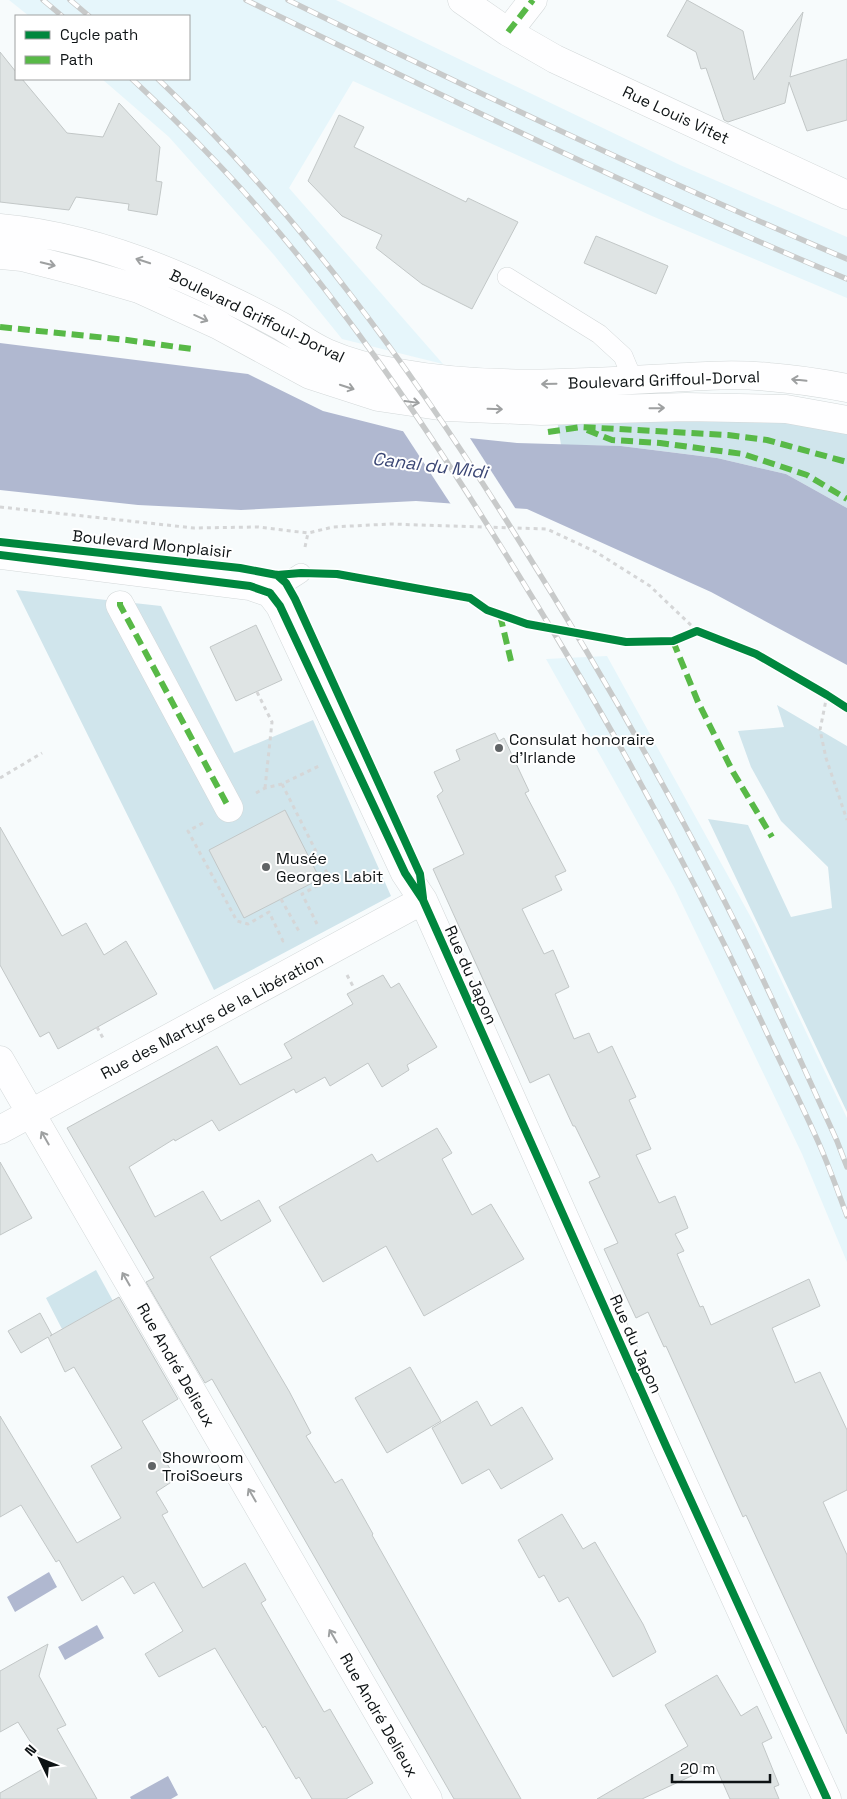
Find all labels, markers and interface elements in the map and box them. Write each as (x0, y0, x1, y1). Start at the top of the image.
legend (15, 15, 190, 80)
text: Cycle path (60, 25, 138, 44)
text: Path (60, 50, 93, 69)
street label: Rue Louis Vitet (619, 81, 733, 149)
one-way arrow (135, 256, 151, 266)
one-way arrow (39, 260, 55, 269)
street label: Boulevard Griffoul-Dorval (166, 264, 348, 368)
one-way arrow (193, 313, 208, 323)
street label: Boulevard Griffoul-Dorval (568, 366, 760, 394)
one-way arrow (791, 375, 807, 385)
one-way arrow (542, 379, 558, 388)
one-way arrow (339, 383, 354, 392)
one-way arrow (404, 397, 420, 407)
one-way arrow (649, 403, 665, 413)
one-way arrow (486, 404, 503, 414)
water label: Canal du Midi (371, 447, 491, 484)
street label: Boulevard Monplaisir (71, 525, 233, 563)
place label: Consulat honoraire d'Irlande (509, 729, 655, 768)
marker: Consulat honoraire d'Irlande (493, 742, 505, 754)
place label: Musée Georges Labit (276, 848, 383, 887)
marker: Musée Georges Labit (260, 861, 272, 873)
street label: Rue du Japon (440, 922, 502, 1028)
street label: Rue des Martyrs de la Libération (97, 948, 327, 1084)
one-way arrow (40, 1131, 49, 1146)
one-way arrow (121, 1272, 131, 1286)
street label: Rue du Japon (605, 1291, 667, 1397)
street label: Rue André Delieux (132, 1299, 220, 1431)
place label: Showroom TroiSoeurs (162, 1447, 243, 1486)
marker: Showroom TroiSoeurs (146, 1460, 158, 1472)
one-way arrow (246, 1488, 256, 1503)
one-way arrow (328, 1628, 338, 1643)
street label: Rue André Delieux (335, 1649, 423, 1781)
north arrow (15, 1734, 65, 1784)
text: N (21, 1741, 40, 1760)
scale bar (672, 1752, 770, 1784)
text: 20 m (680, 1759, 715, 1778)

